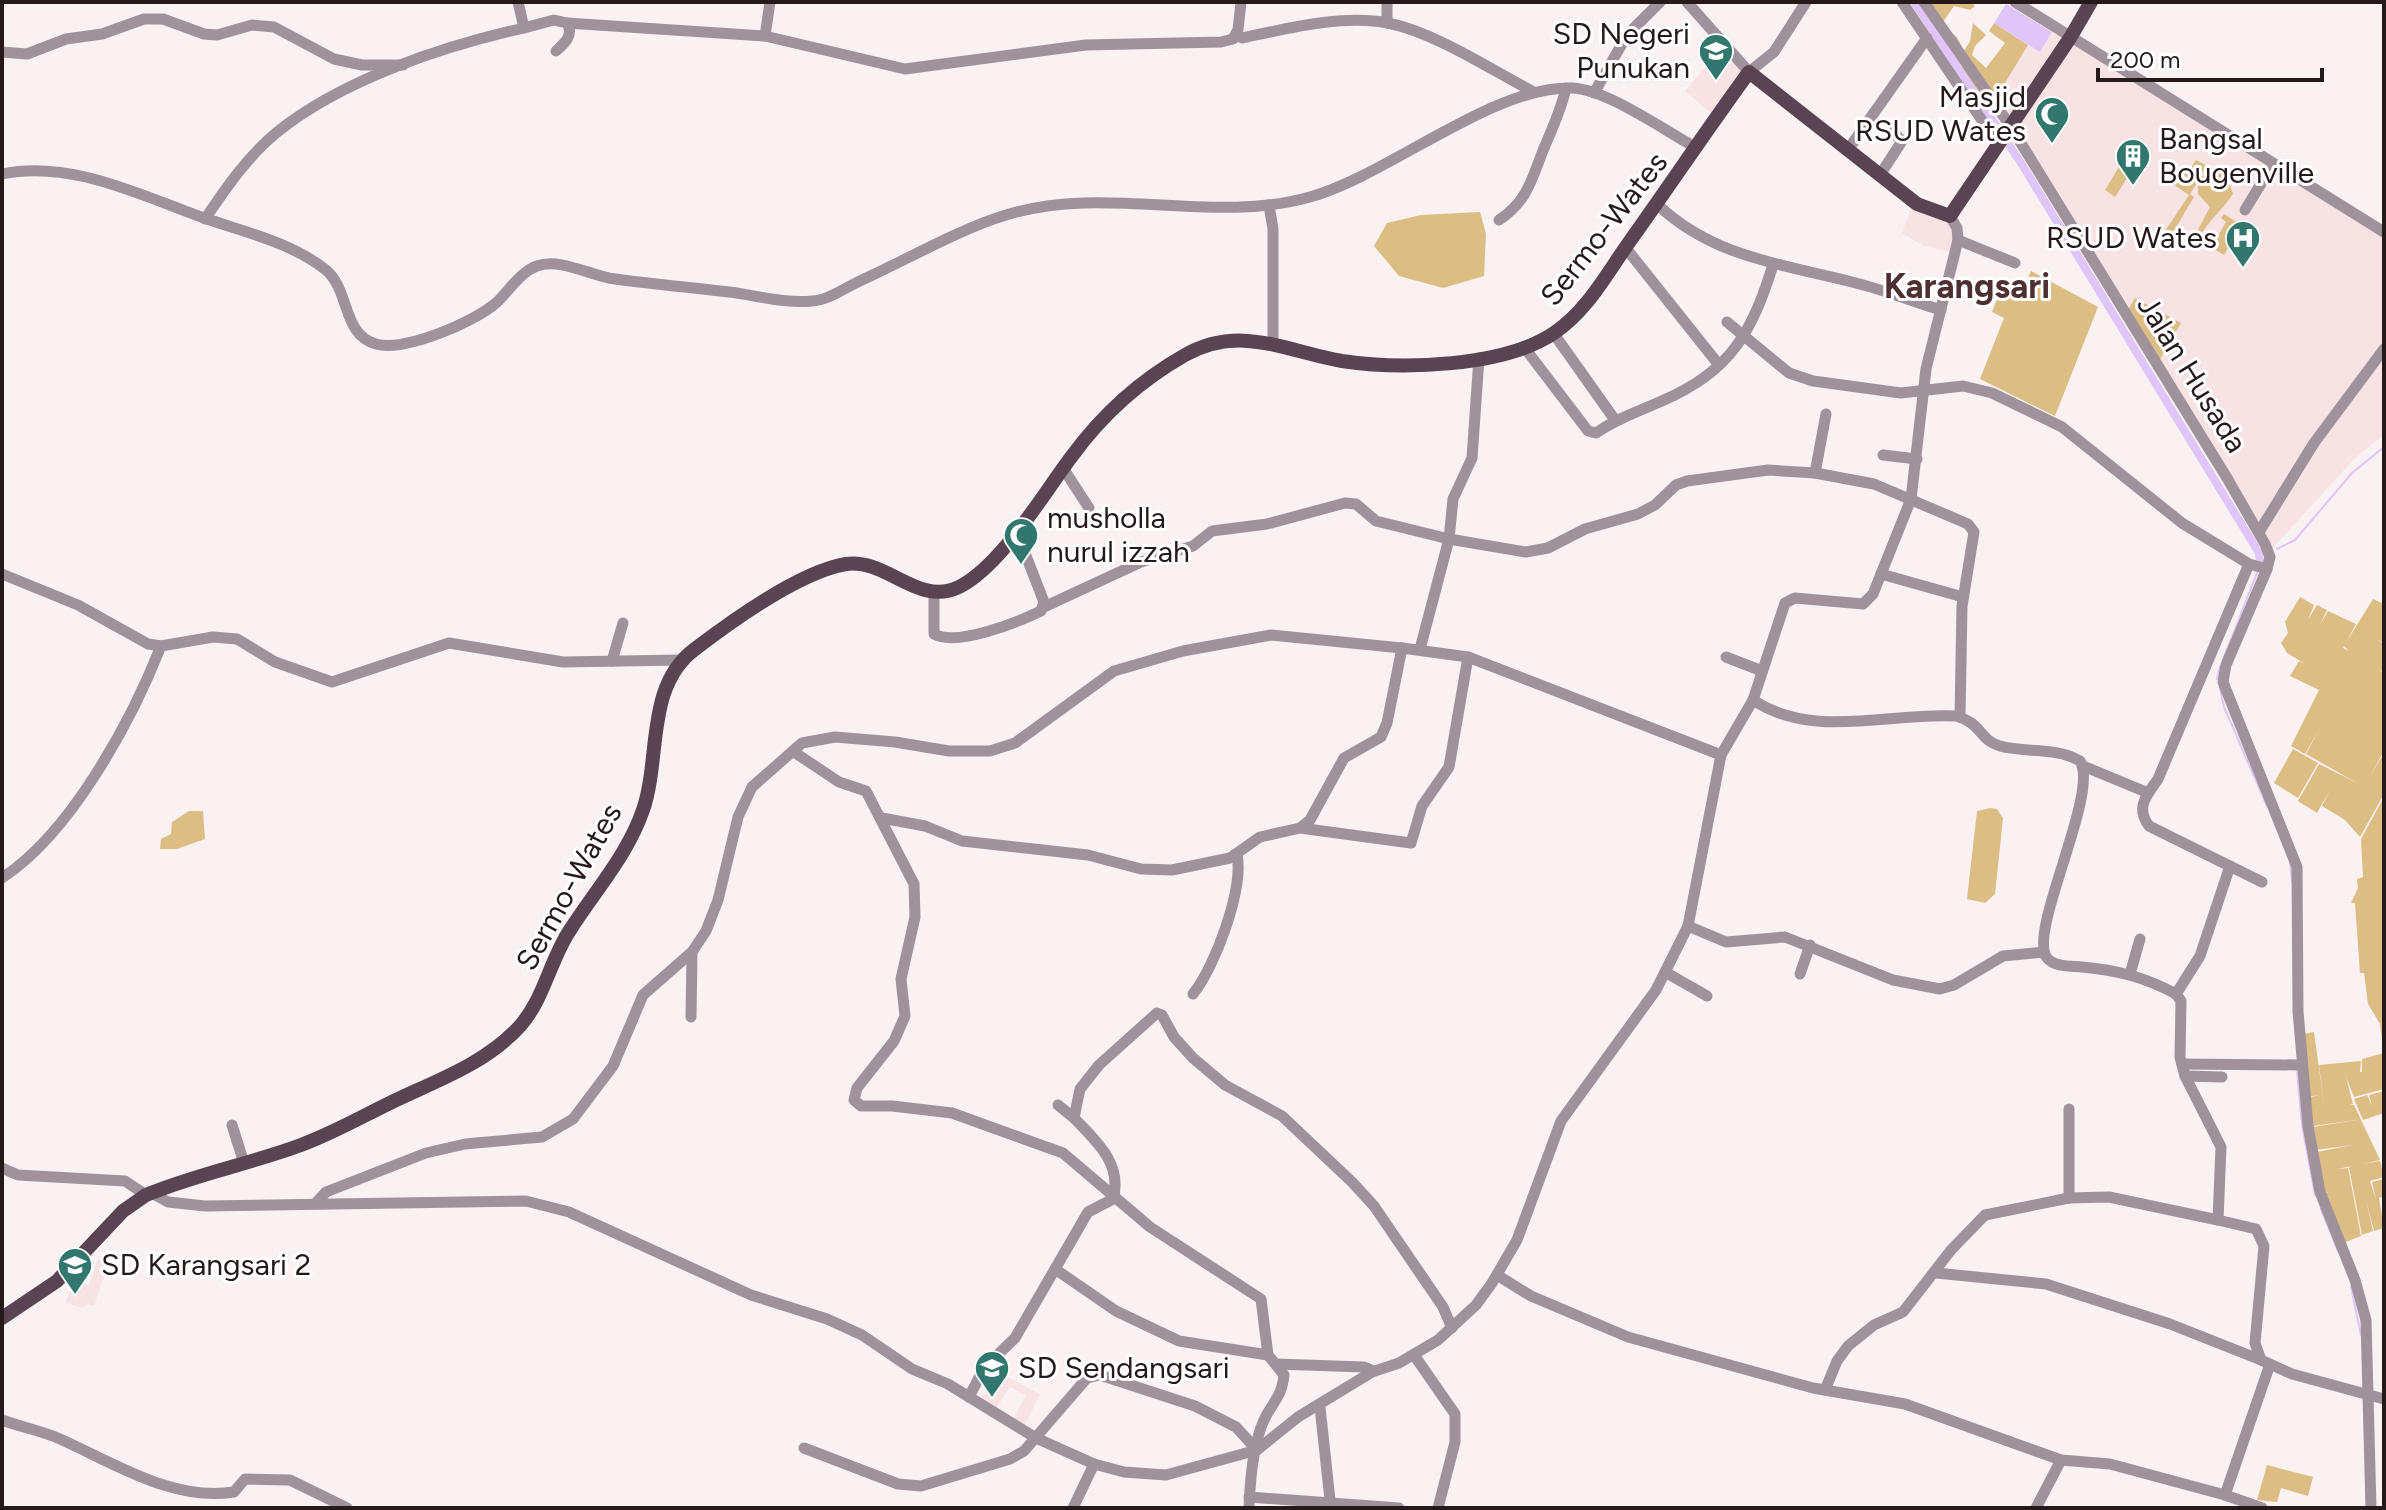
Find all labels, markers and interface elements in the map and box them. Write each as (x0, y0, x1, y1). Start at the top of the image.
place label: SD Negeri Punukan (1553, 15, 1690, 86)
school or university icon: SD Negeri Punukan (1697, 32, 1735, 82)
scale bar (2098, 32, 2322, 82)
text: 200 m (2110, 45, 2181, 74)
place label: Masjid RSUD Wates (1855, 78, 2026, 149)
mosque icon: Masjid RSUD Wates (2033, 95, 2071, 145)
place label: Bangsal Bougenville (2159, 120, 2314, 191)
building icon: Bangsal Bougenville (2114, 137, 2152, 187)
street label: Sermo-Wates (1532, 144, 1675, 313)
place label: RSUD Wates (2046, 219, 2217, 256)
hospital icon: RSUD Wates (2224, 219, 2262, 269)
district label: Karangsari (1884, 266, 2050, 307)
street label: Jalan Husada (2130, 288, 2255, 459)
place label: musholla nurul izzah (1047, 499, 1190, 570)
mosque icon: musholla nurul izzah (1002, 516, 1040, 566)
street label: Sermo-Wates (508, 797, 630, 977)
school or university icon: SD Karangsari 2 (56, 1246, 94, 1296)
place label: SD Karangsari 2 (101, 1246, 311, 1283)
school or university icon: SD Sendangsari (973, 1349, 1011, 1399)
place label: SD Sendangsari (1018, 1349, 1230, 1386)

